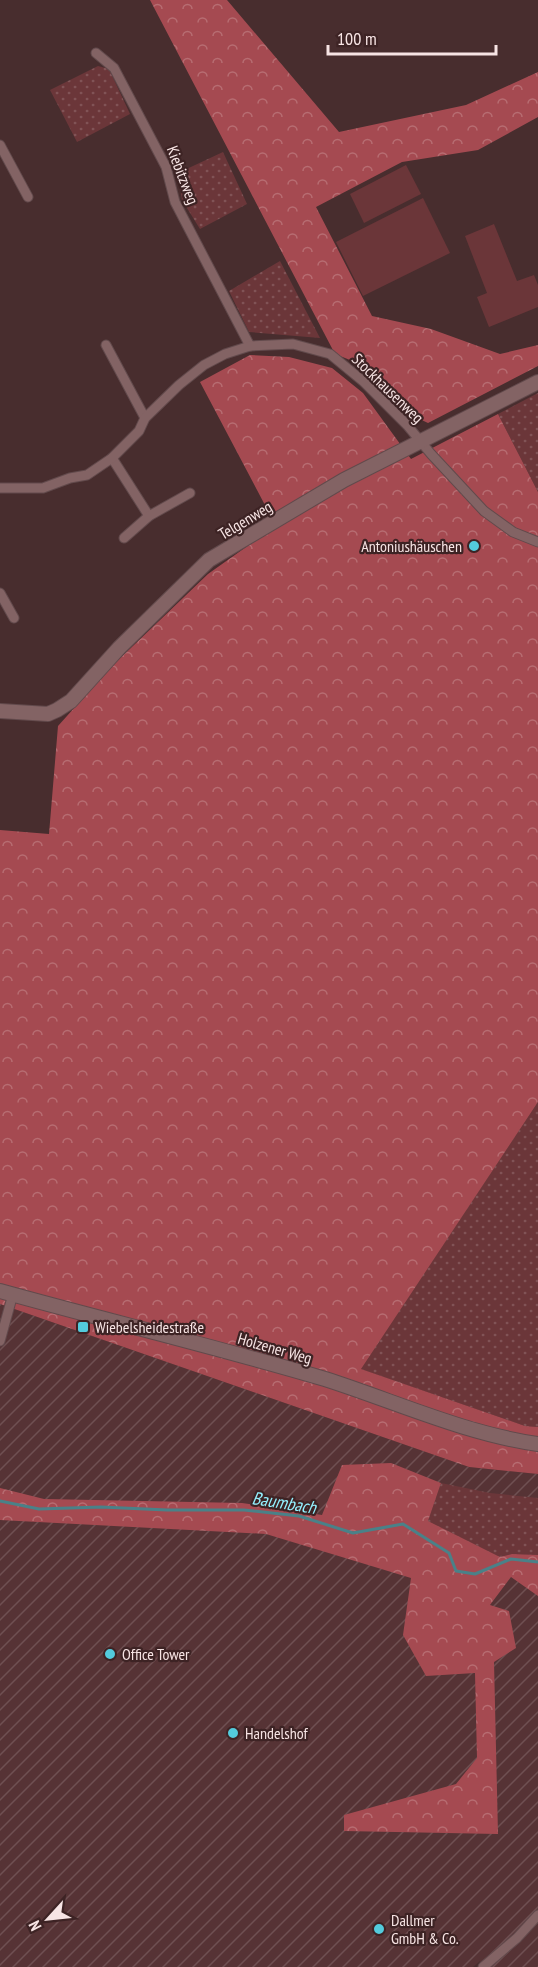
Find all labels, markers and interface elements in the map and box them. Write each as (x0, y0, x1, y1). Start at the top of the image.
scale bar (328, 18, 496, 56)
text: 100 m (337, 27, 377, 50)
street label: Kiebitzweg (163, 143, 203, 207)
street label: Stockhausenweg (348, 349, 428, 427)
street label: Telgenweg (215, 496, 275, 544)
place label: Antoniushäuschen (361, 536, 462, 556)
marker: Antoniushäuschen (467, 539, 481, 553)
place label: Wiebelsheidestraße (95, 1317, 204, 1337)
marker: Wiebelsheidestraße (76, 1320, 90, 1334)
street label: Holzener Weg (236, 1328, 314, 1368)
water label: Baumbach (250, 1486, 319, 1519)
place label: Office Tower (122, 1644, 190, 1664)
marker: Office Tower (103, 1647, 117, 1661)
place label: Handelshof (245, 1723, 308, 1743)
marker: Handelshof (226, 1726, 240, 1740)
north arrow (18, 1889, 78, 1949)
place label: Dallmer GmbH & Co. (391, 1910, 459, 1948)
text: N (24, 1917, 46, 1934)
marker: Dallmer GmbH & Co. (372, 1922, 386, 1936)

